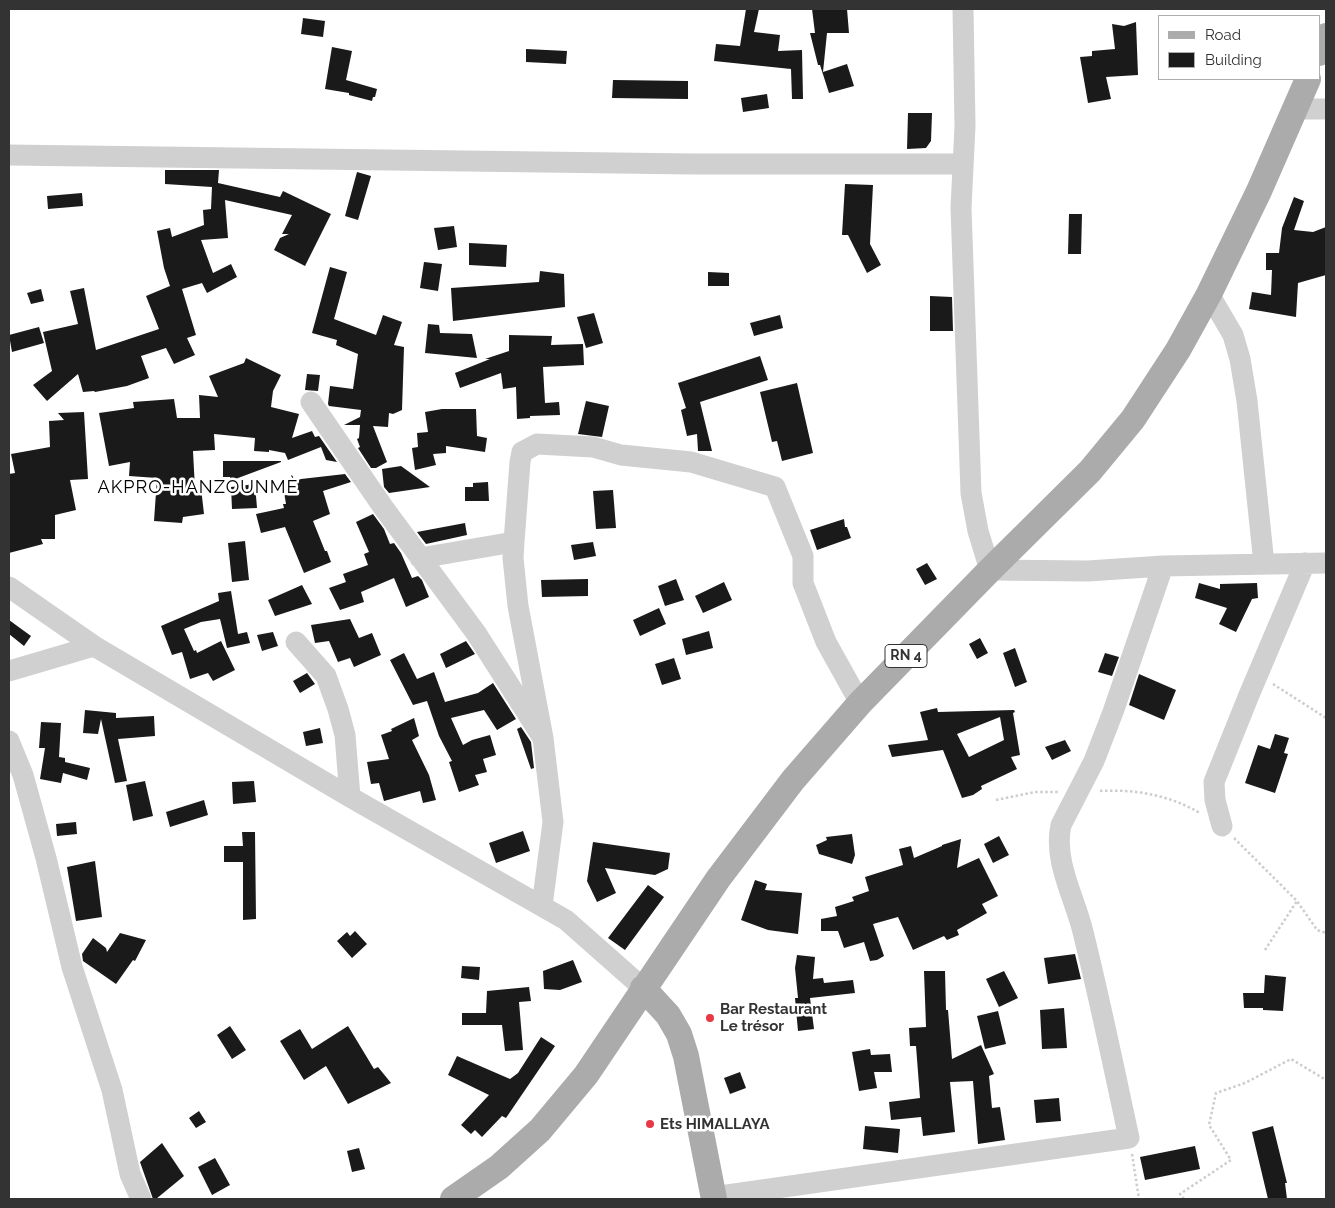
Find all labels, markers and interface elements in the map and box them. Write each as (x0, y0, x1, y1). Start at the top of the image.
legend (1158, 15, 1320, 80)
text: Road (1205, 26, 1241, 44)
text: Building (1205, 51, 1262, 69)
district label: AKPRO-HANZOUNMÈ (96, 477, 300, 499)
road number: RN 4 (885, 644, 927, 668)
place label: Bar Restaurant Le trésor (720, 1000, 827, 1035)
marker: Bar Restaurant Le trésor (704, 1012, 716, 1024)
place label: Ets HIMALLAYA (660, 1115, 770, 1133)
marker: Ets HIMALLAYA (644, 1118, 656, 1130)

